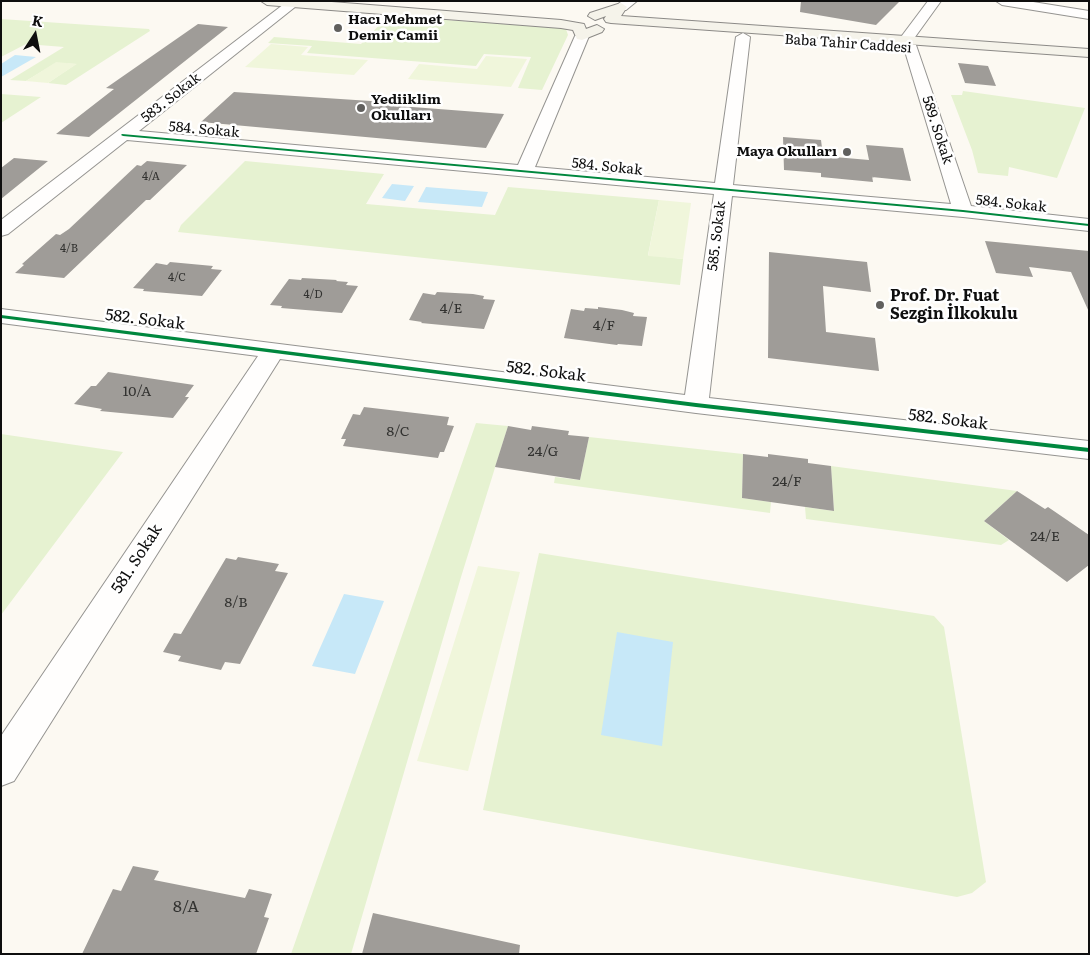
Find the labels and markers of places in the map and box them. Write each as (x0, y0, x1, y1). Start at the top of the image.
place label: Hacı Mehmet Demir Camii (348, 12, 442, 44)
marker: Hacı Mehmet Demir Camii (332, 22, 344, 34)
place label: Yediiklim Okulları (371, 92, 441, 124)
marker: Yediiklim Okulları (355, 102, 367, 114)
place label: Maya Okulları (736, 144, 837, 160)
marker: Maya Okulları (841, 146, 853, 158)
place label: Prof. Dr. Fuat Sezgin İlkokulu (890, 286, 1018, 324)
marker: Prof. Dr. Fuat Sezgin İlkokulu (874, 299, 886, 311)

